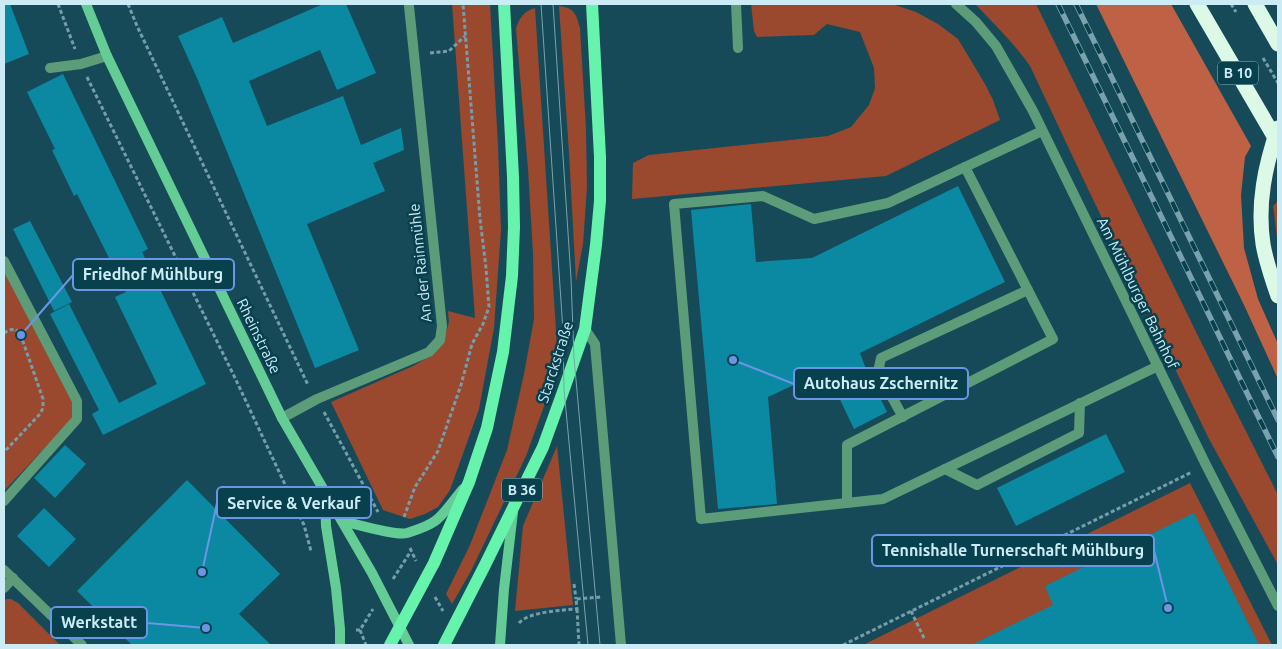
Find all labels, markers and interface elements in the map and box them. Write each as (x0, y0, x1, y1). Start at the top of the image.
road number: B 10 (1218, 62, 1258, 84)
street label: An der Rainmühle (405, 203, 435, 323)
street label: Am Mühlburger Bahnhof (1094, 214, 1182, 372)
callout: Friedhof Mühlburg (73, 259, 234, 290)
text: Friedhof Mühlburg (83, 265, 223, 283)
street label: Rheinstraße (233, 296, 285, 376)
street label: Starckstraße (534, 319, 576, 405)
callout: Autohaus Zschernitz (794, 368, 968, 399)
text: Autohaus Zschernitz (804, 374, 958, 392)
road number: B 36 (502, 478, 542, 502)
callout: Service & Verkauf (217, 487, 371, 518)
text: Service & Verkauf (227, 494, 361, 512)
callout: Tennishalle Turnerschaft Mühlburg (872, 535, 1154, 566)
text: Tennishalle Turnerschaft Mühlburg (882, 541, 1144, 559)
callout: Werkstatt (51, 607, 147, 638)
text: Werkstatt (61, 613, 137, 631)

